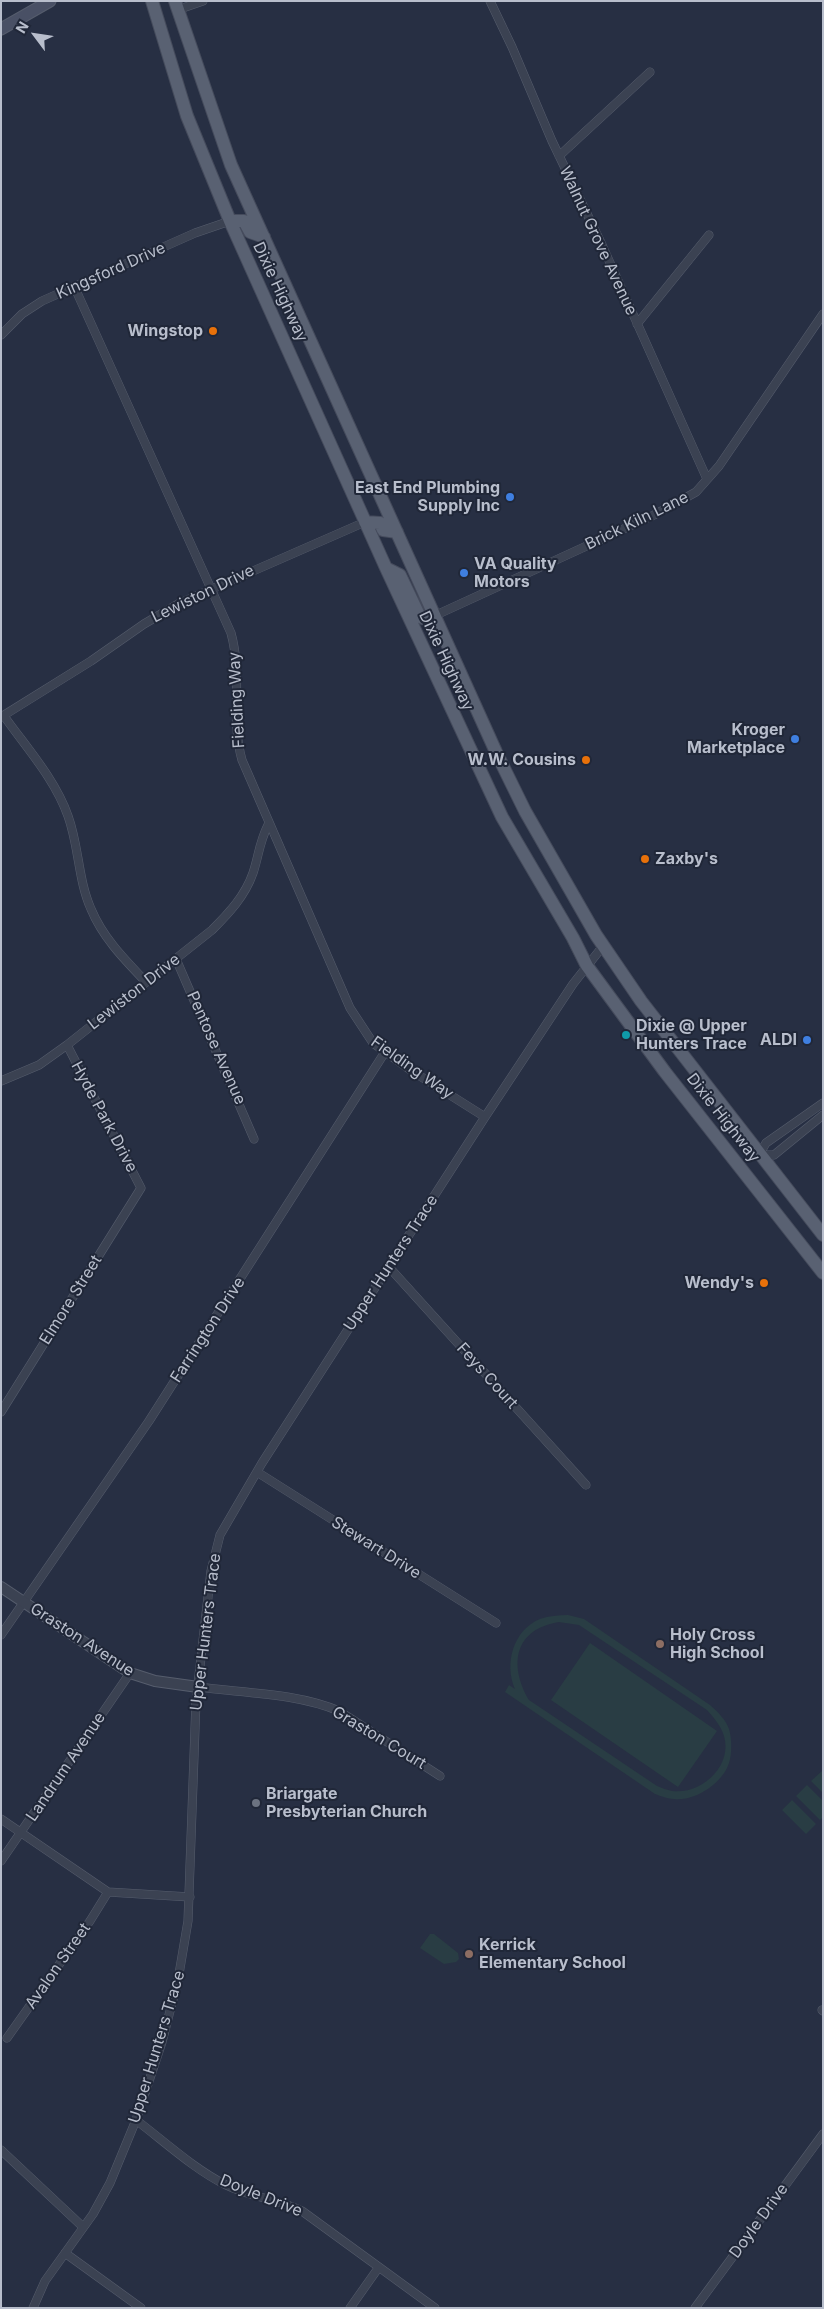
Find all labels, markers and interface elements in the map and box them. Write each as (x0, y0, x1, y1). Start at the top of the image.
north arrow (10, 10, 60, 60)
text: N (12, 18, 32, 36)
street label: Walnut Grove Avenue (555, 163, 641, 319)
street label: Kingsford Drive (53, 238, 169, 304)
street label: Dixie Highway (249, 239, 311, 345)
place label: Wingstop (127, 321, 203, 341)
marker: Wingstop (207, 325, 219, 337)
place label: East End Plumbing Supply Inc (355, 478, 500, 516)
street label: Brick Kiln Lane (582, 488, 692, 554)
marker: East End Plumbing Supply Inc (504, 491, 516, 503)
place label: VA Quality Motors (474, 554, 557, 592)
street label: Lewiston Drive (149, 561, 257, 627)
marker: VA Quality Motors (458, 567, 470, 579)
street label: Dixie Highway (415, 608, 477, 714)
street label: Fielding Way (225, 651, 249, 749)
place label: Kroger Marketplace (687, 720, 785, 758)
marker: Kroger Marketplace (789, 733, 801, 745)
place label: W.W. Cousins (468, 750, 576, 770)
marker: W.W. Cousins (580, 754, 592, 766)
place label: Zaxby's (655, 849, 718, 869)
marker: Zaxby's (639, 853, 651, 865)
street label: Lewiston Drive (84, 950, 184, 1034)
street label: Pentose Avenue (182, 988, 250, 1108)
place label: Dixie @ Upper Hunters Trace (636, 1016, 747, 1054)
marker: Dixie @ Upper Hunters Trace (620, 1029, 632, 1041)
place label: ALDI (760, 1030, 797, 1050)
street label: Fielding Way (367, 1032, 457, 1104)
marker: ALDI (801, 1034, 813, 1046)
street label: Hyde Park Drive (67, 1058, 141, 1176)
street label: Dixie Highway (682, 1070, 764, 1166)
street label: Upper Hunters Trace (340, 1191, 442, 1335)
street label: Elmore Street (36, 1252, 106, 1348)
place label: Wendy's (685, 1273, 754, 1293)
street label: Farrington Drive (167, 1274, 249, 1386)
marker: Wendy's (758, 1277, 770, 1289)
street label: Feys Court (452, 1339, 522, 1413)
street label: Stewart Drive (328, 1513, 424, 1583)
street label: Upper Hunters Trace (187, 1552, 225, 1712)
street label: Graston Avenue (26, 1599, 138, 1681)
place label: Holy Cross High School (670, 1625, 764, 1663)
marker: Holy Cross High School (654, 1638, 666, 1650)
street label: Graston Court (329, 1702, 429, 1774)
street label: Landrum Avenue (22, 1709, 110, 1825)
place label: Briargate Presbyterian Church (266, 1784, 427, 1822)
marker: Briargate Presbyterian Church (250, 1797, 262, 1809)
street label: Avalon Street (21, 1919, 95, 2013)
place label: Kerrick Elementary School (479, 1935, 626, 1973)
marker: Kerrick Elementary School (463, 1948, 475, 1960)
street label: Upper Hunters Trace (125, 1968, 189, 2126)
street label: Doyle Drive (217, 2171, 305, 2221)
street label: Doyle Drive (726, 2180, 792, 2262)

